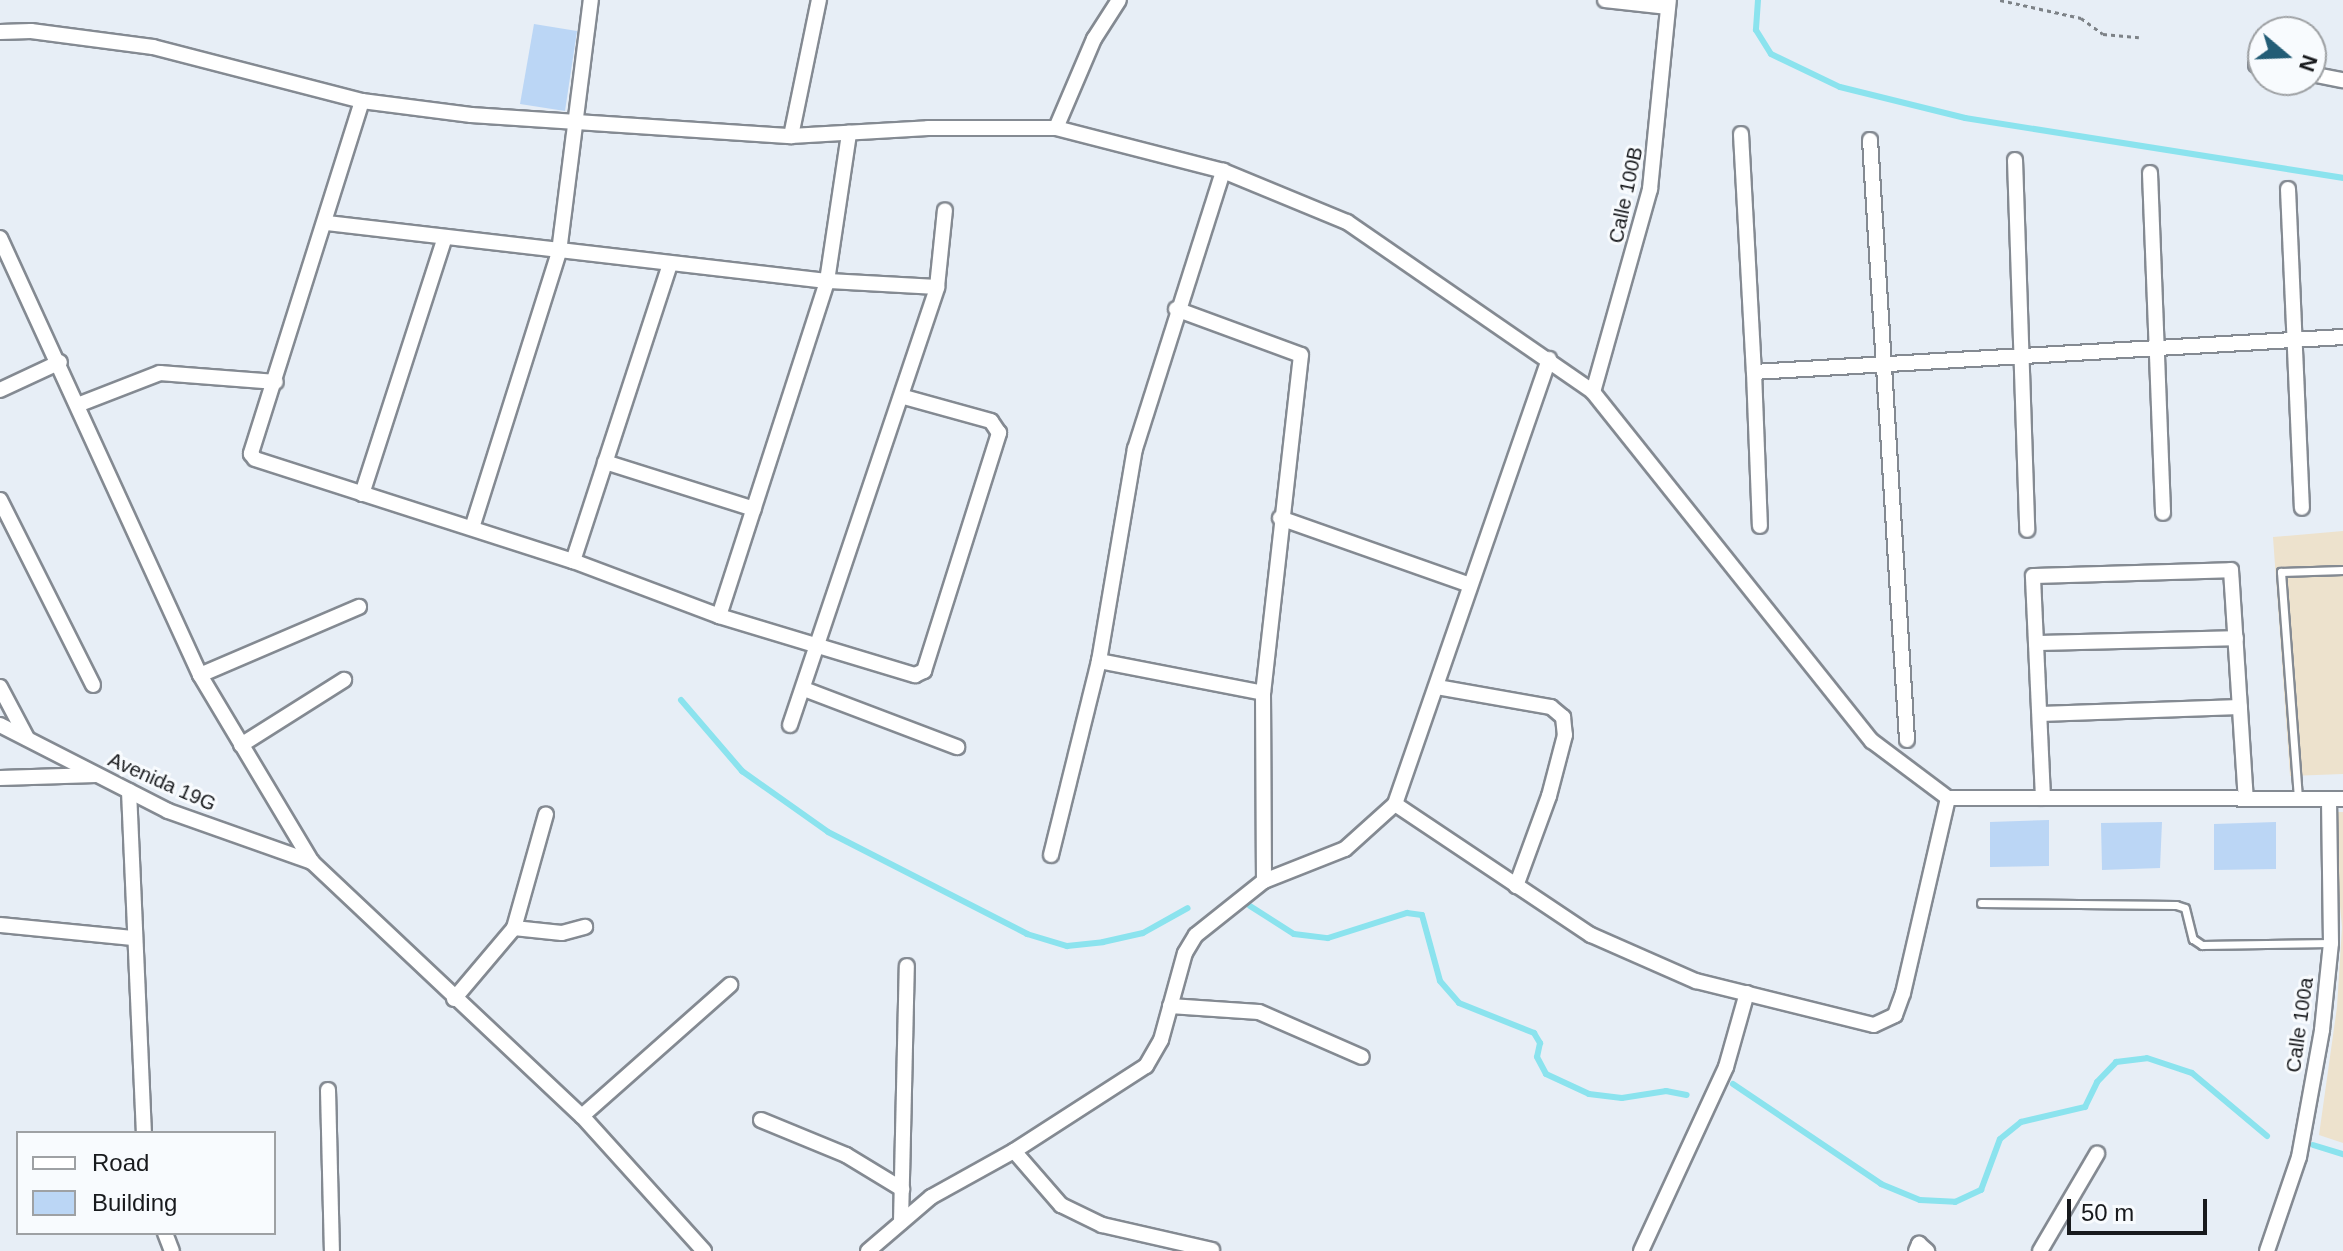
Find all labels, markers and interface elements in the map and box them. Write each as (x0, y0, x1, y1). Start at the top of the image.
north arrow (2247, 16, 2327, 96)
text: N (2294, 52, 2323, 75)
street label: Calle 100B (1604, 145, 1648, 245)
street label: Avenida 19G (104, 748, 220, 816)
street label: Calle 100a (2281, 976, 2319, 1074)
legend (16, 1131, 276, 1235)
text: Road (92, 1149, 149, 1176)
scale bar (2071, 1183, 2211, 1233)
text: Building (92, 1189, 177, 1216)
text: 50 m (2081, 1199, 2134, 1226)

